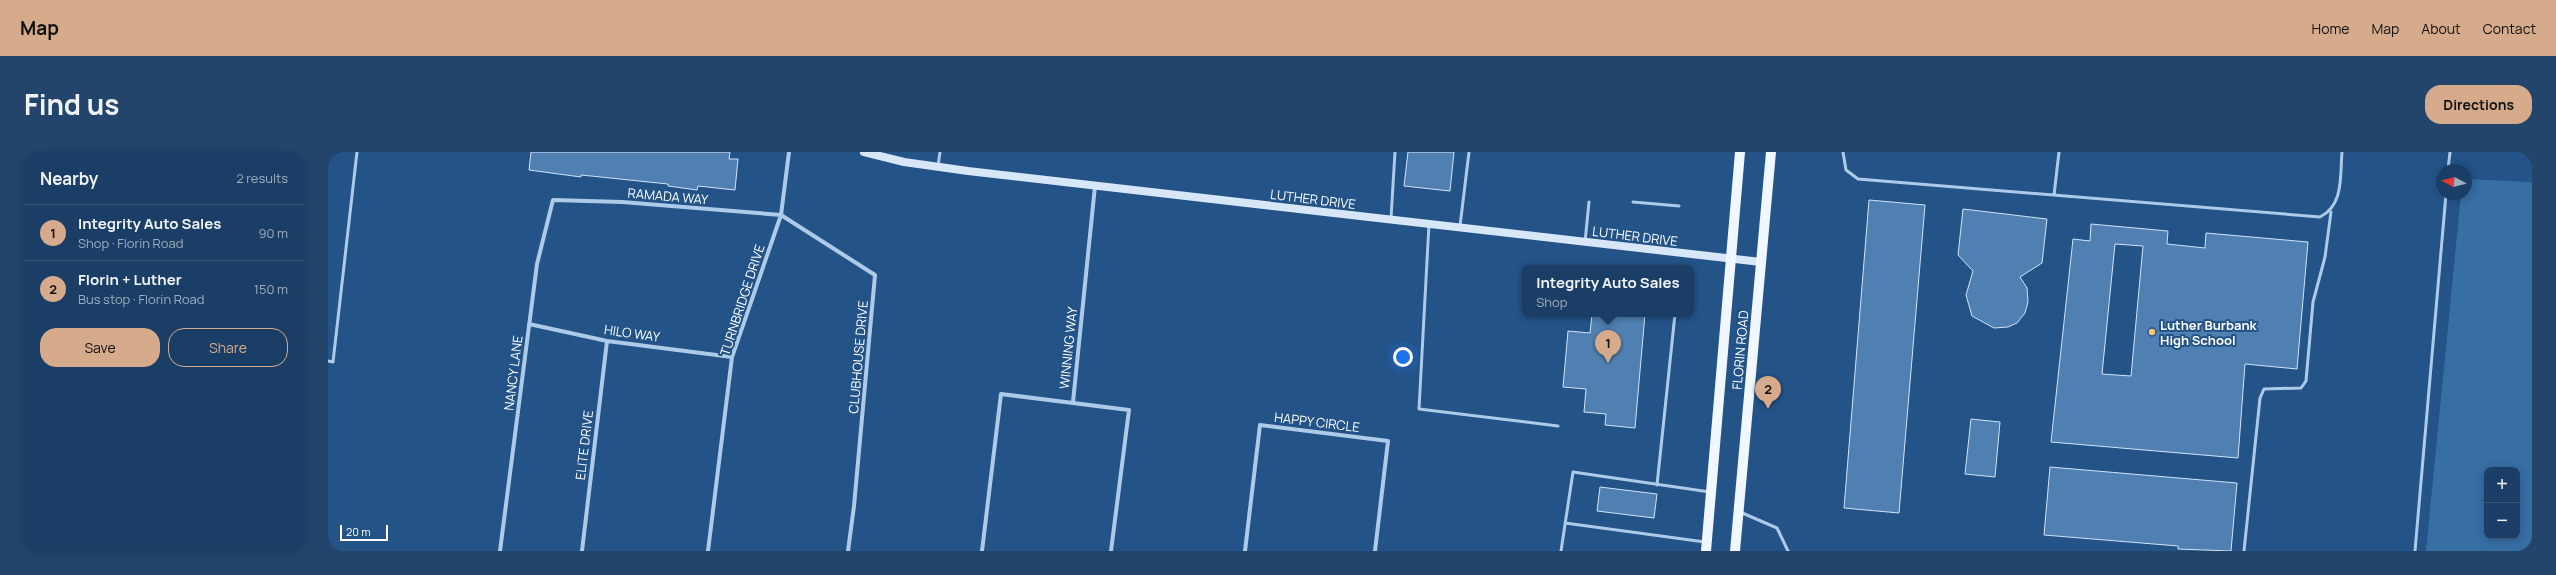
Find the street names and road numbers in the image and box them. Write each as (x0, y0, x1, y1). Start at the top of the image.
street label: RAMADA WAY (627, 184, 710, 209)
street label: LUTHER DRIVE (1269, 185, 1357, 213)
street label: LUTHER DRIVE (1591, 222, 1679, 250)
street label: TURNBRIDGE DRIVE (715, 242, 769, 358)
street label: CLUBHOUSE DRIVE (844, 300, 872, 414)
street label: WINNING WAY (1055, 305, 1081, 390)
street label: FLORIN ROAD (1728, 309, 1752, 390)
street label: HILO WAY (603, 320, 662, 346)
street label: NANCY LANE (499, 334, 527, 412)
street label: HAPPY CIRCLE (1273, 408, 1361, 436)
street label: ELITE DRIVE (571, 409, 597, 481)

